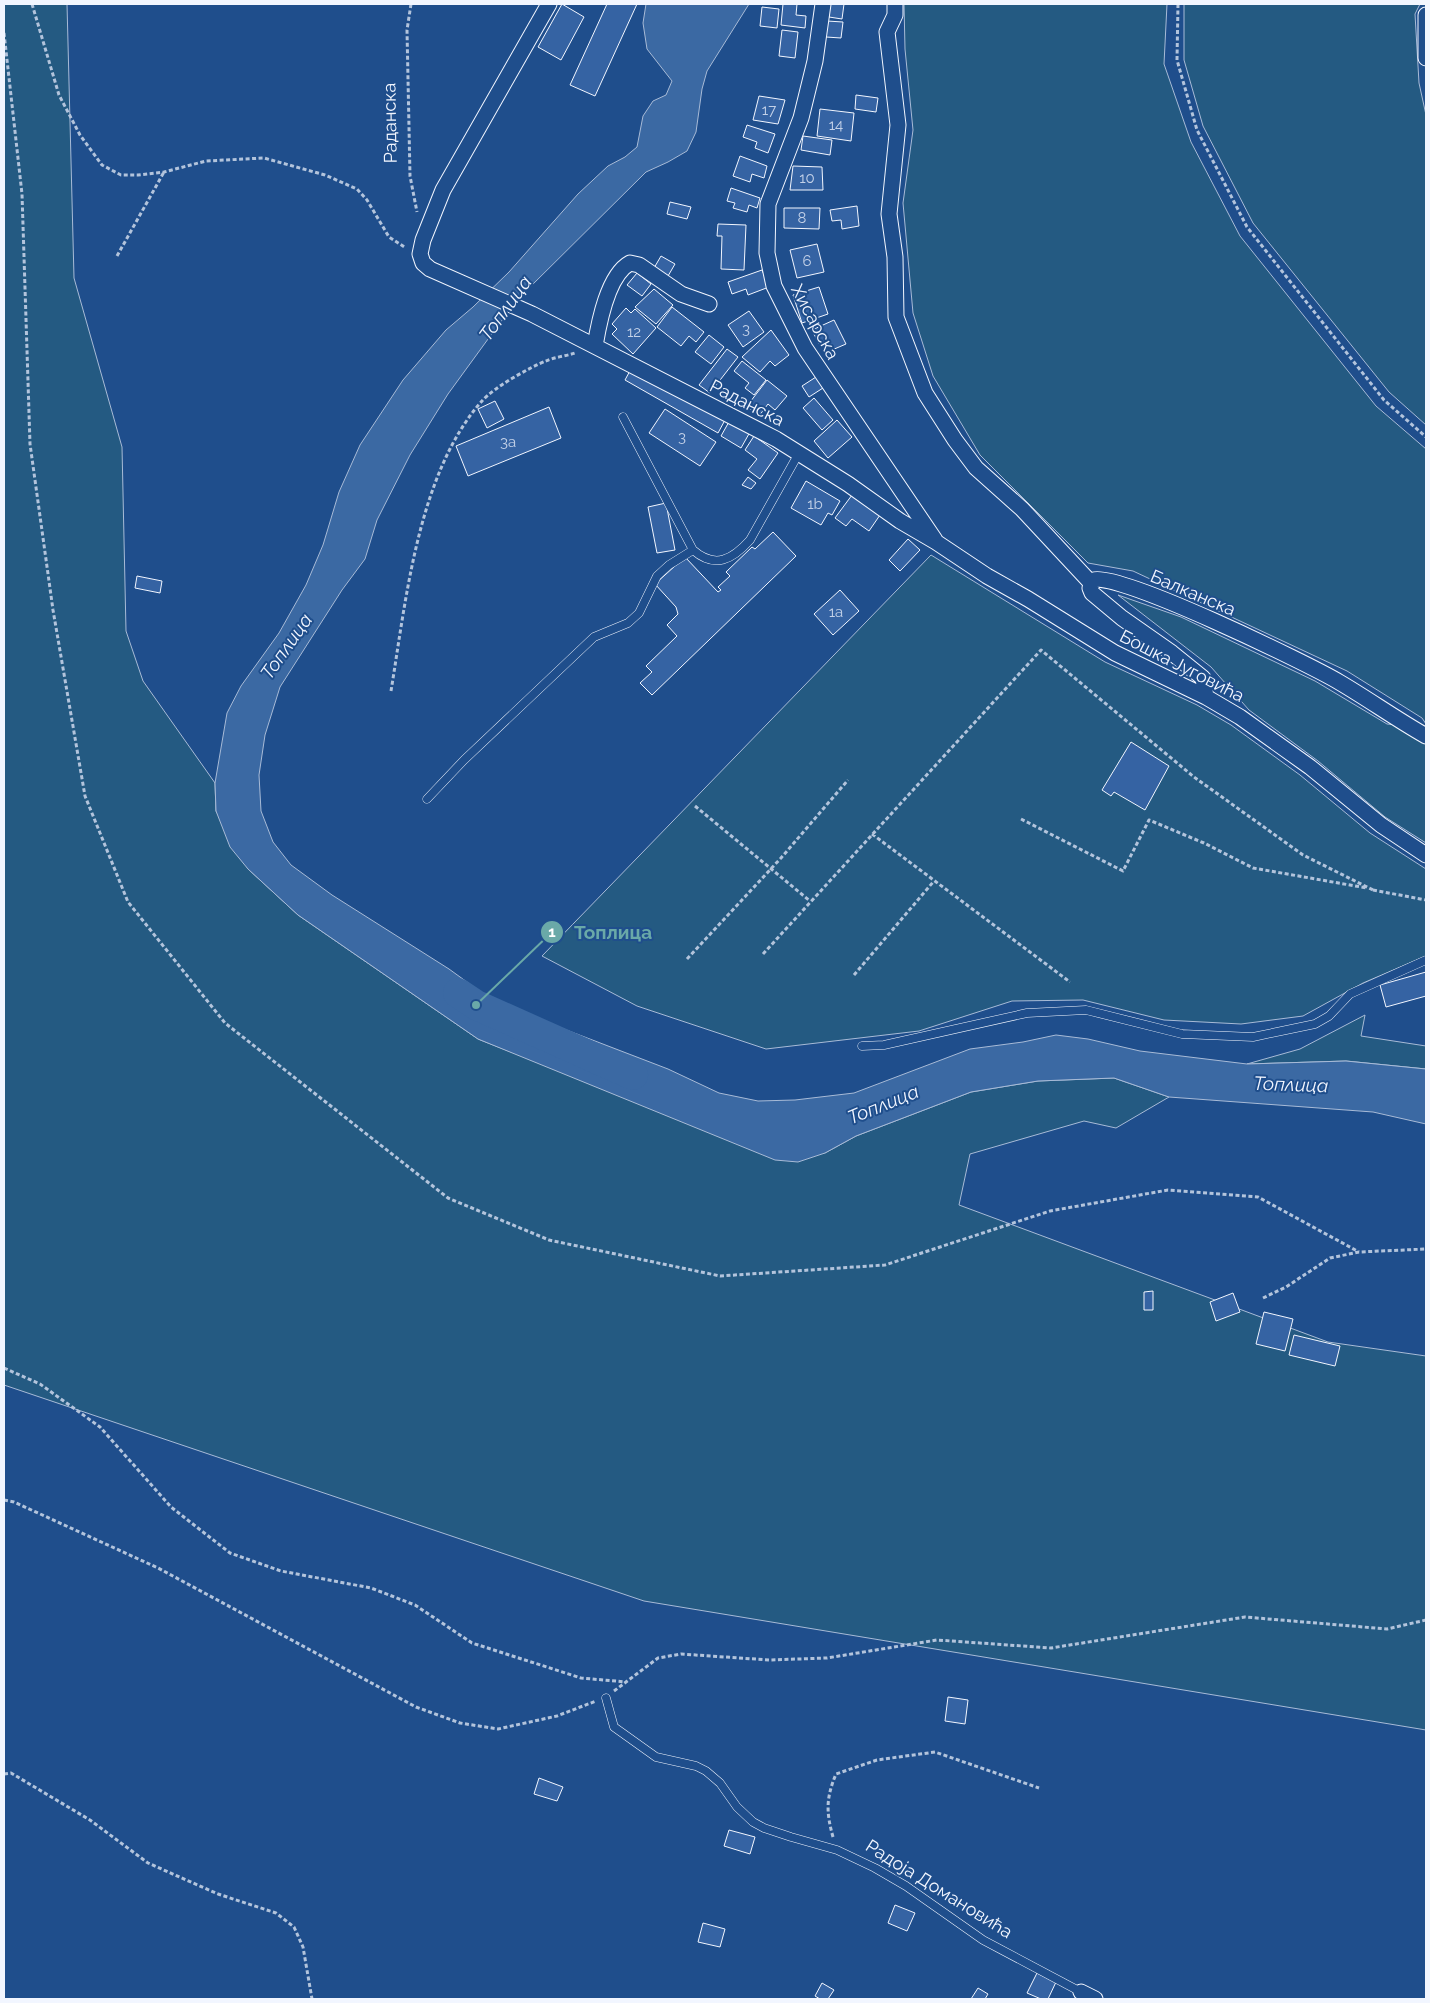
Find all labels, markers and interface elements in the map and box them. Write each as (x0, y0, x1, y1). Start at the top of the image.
street label: Раданска (378, 82, 401, 164)
house number: 17 (762, 101, 776, 119)
house number: 14 (829, 116, 843, 134)
house number: 10 (799, 169, 815, 187)
house number: 8 (798, 209, 807, 227)
house number: 6 (802, 252, 812, 270)
water label: Топлица (474, 271, 536, 345)
street label: Хисарска (787, 281, 844, 363)
house number: 3 (742, 320, 750, 338)
house number: 12 (627, 323, 641, 341)
street label: Раданска (707, 375, 788, 430)
house number: 3 (678, 428, 686, 446)
house number: 3a (500, 433, 516, 451)
house number: 1b (807, 495, 823, 513)
street label: Балканска (1147, 565, 1239, 620)
house number: 1a (829, 603, 843, 621)
water label: Топлица (255, 609, 317, 683)
street label: Бошка Југовића (1116, 625, 1248, 706)
callout: Топлица (539, 915, 663, 949)
text: Топлица (574, 921, 652, 943)
text: 1 (548, 923, 556, 941)
water label: Топлица (1253, 1072, 1329, 1096)
water label: Топлица (844, 1080, 922, 1128)
street label: Радоја Домановића (862, 1835, 1016, 1942)

